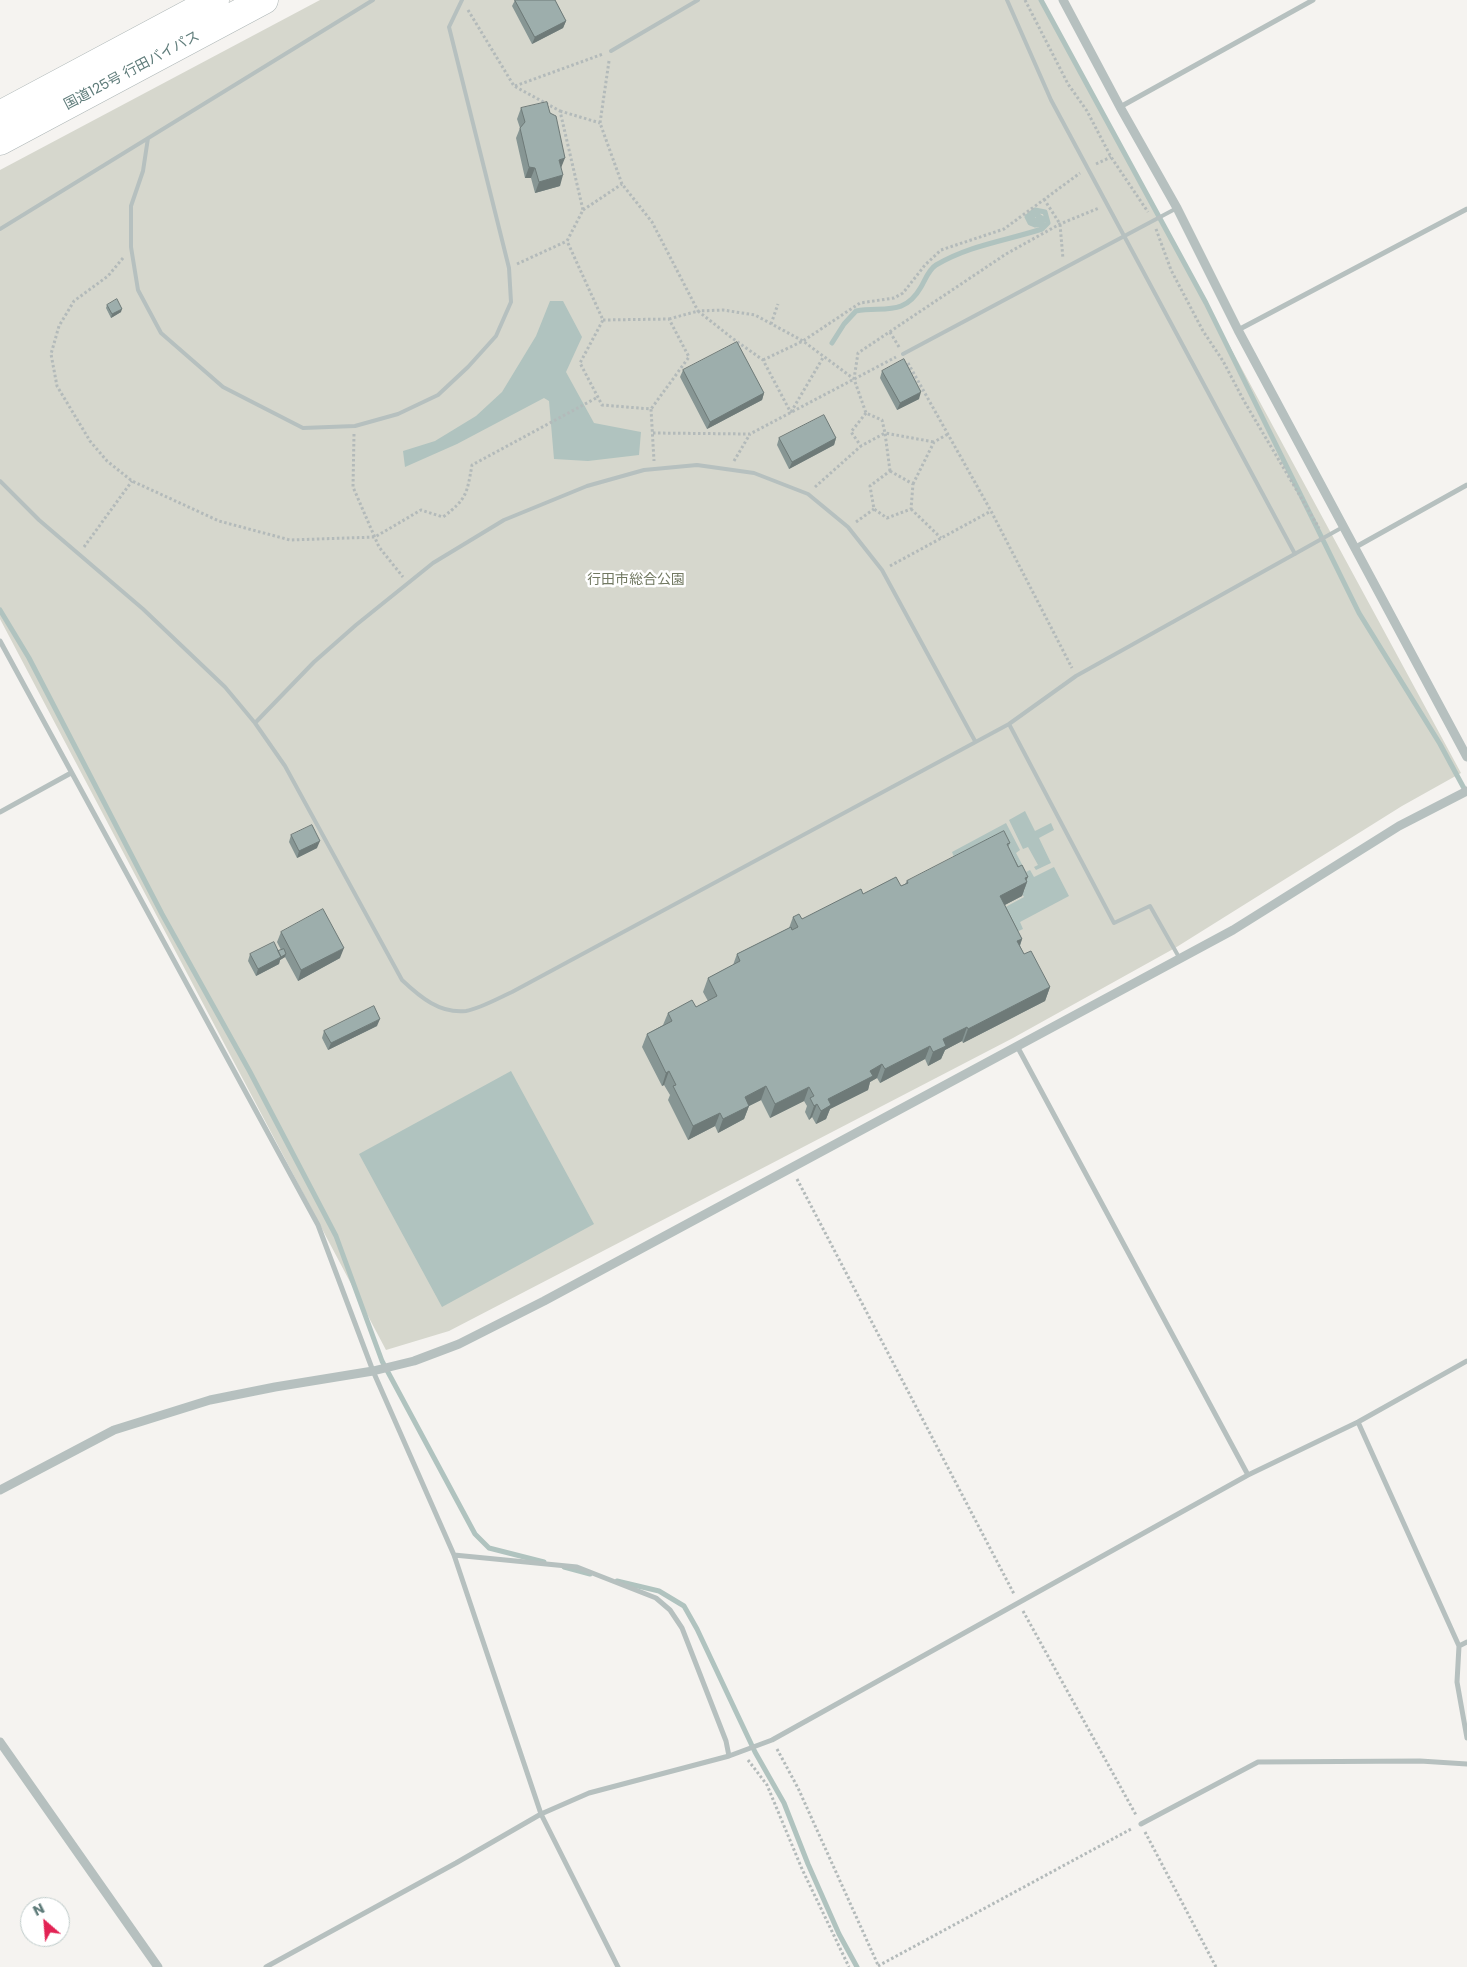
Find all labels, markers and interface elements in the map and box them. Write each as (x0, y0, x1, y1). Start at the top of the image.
street label: 国道125号 行田バイパス (61, 28, 203, 114)
park label: 行田市総合公園 (587, 572, 685, 588)
north arrow (20, 1897, 70, 1947)
text: N (29, 1898, 48, 1921)

